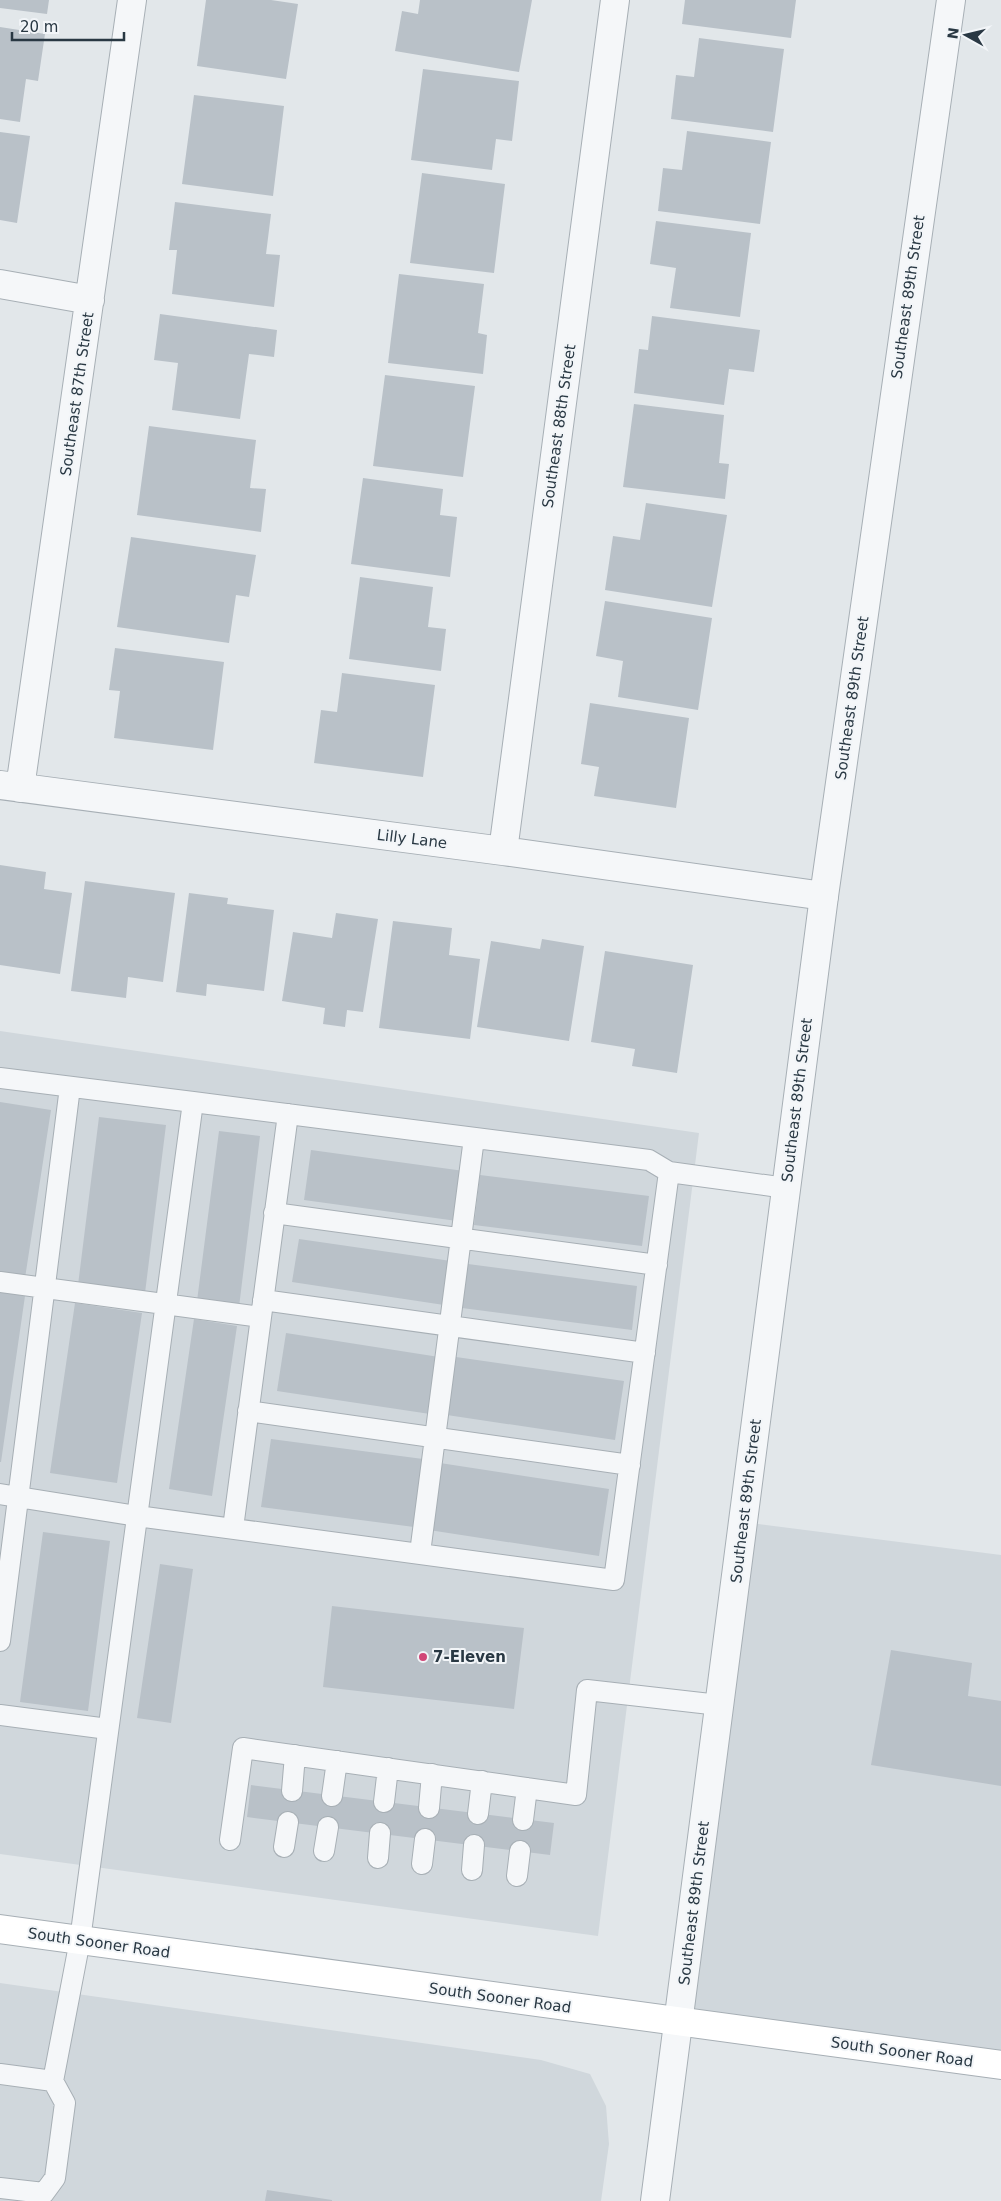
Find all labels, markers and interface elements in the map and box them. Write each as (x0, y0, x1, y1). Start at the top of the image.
scale bar (12, 10, 125, 42)
north arrow (941, 10, 991, 60)
text: 20 m (20, 18, 58, 36)
text: N (944, 26, 962, 40)
street label: Southeast 89th Street (888, 214, 928, 380)
street label: Southeast 87th Street (57, 311, 97, 477)
street label: Southeast 88th Street (539, 343, 579, 509)
street label: Southeast 89th Street (832, 615, 872, 781)
street label: Lilly Lane (376, 826, 448, 852)
street label: Southeast 89th Street (778, 1017, 816, 1183)
street label: Southeast 89th Street (727, 1418, 765, 1584)
place label: 7-Eleven (433, 1648, 506, 1666)
marker: 7-Eleven (417, 1651, 429, 1663)
street label: Southeast 89th Street (675, 1820, 713, 1986)
street label: South Sooner Road (27, 1924, 171, 1962)
street label: South Sooner Road (428, 1979, 572, 2017)
street label: South Sooner Road (830, 2033, 974, 2071)

